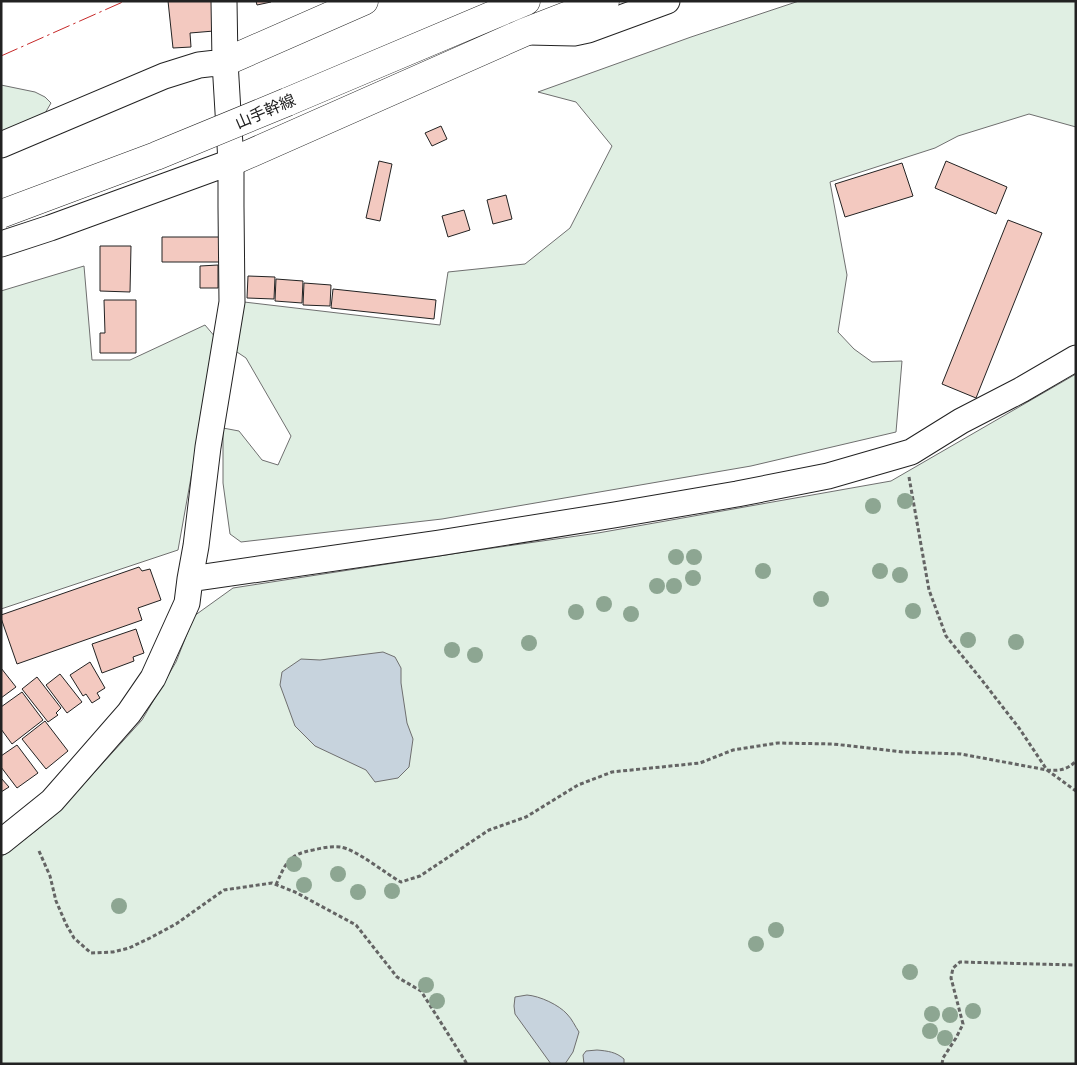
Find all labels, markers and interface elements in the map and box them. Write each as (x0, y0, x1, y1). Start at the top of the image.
street label: 山手幹線 (232, 90, 298, 133)

